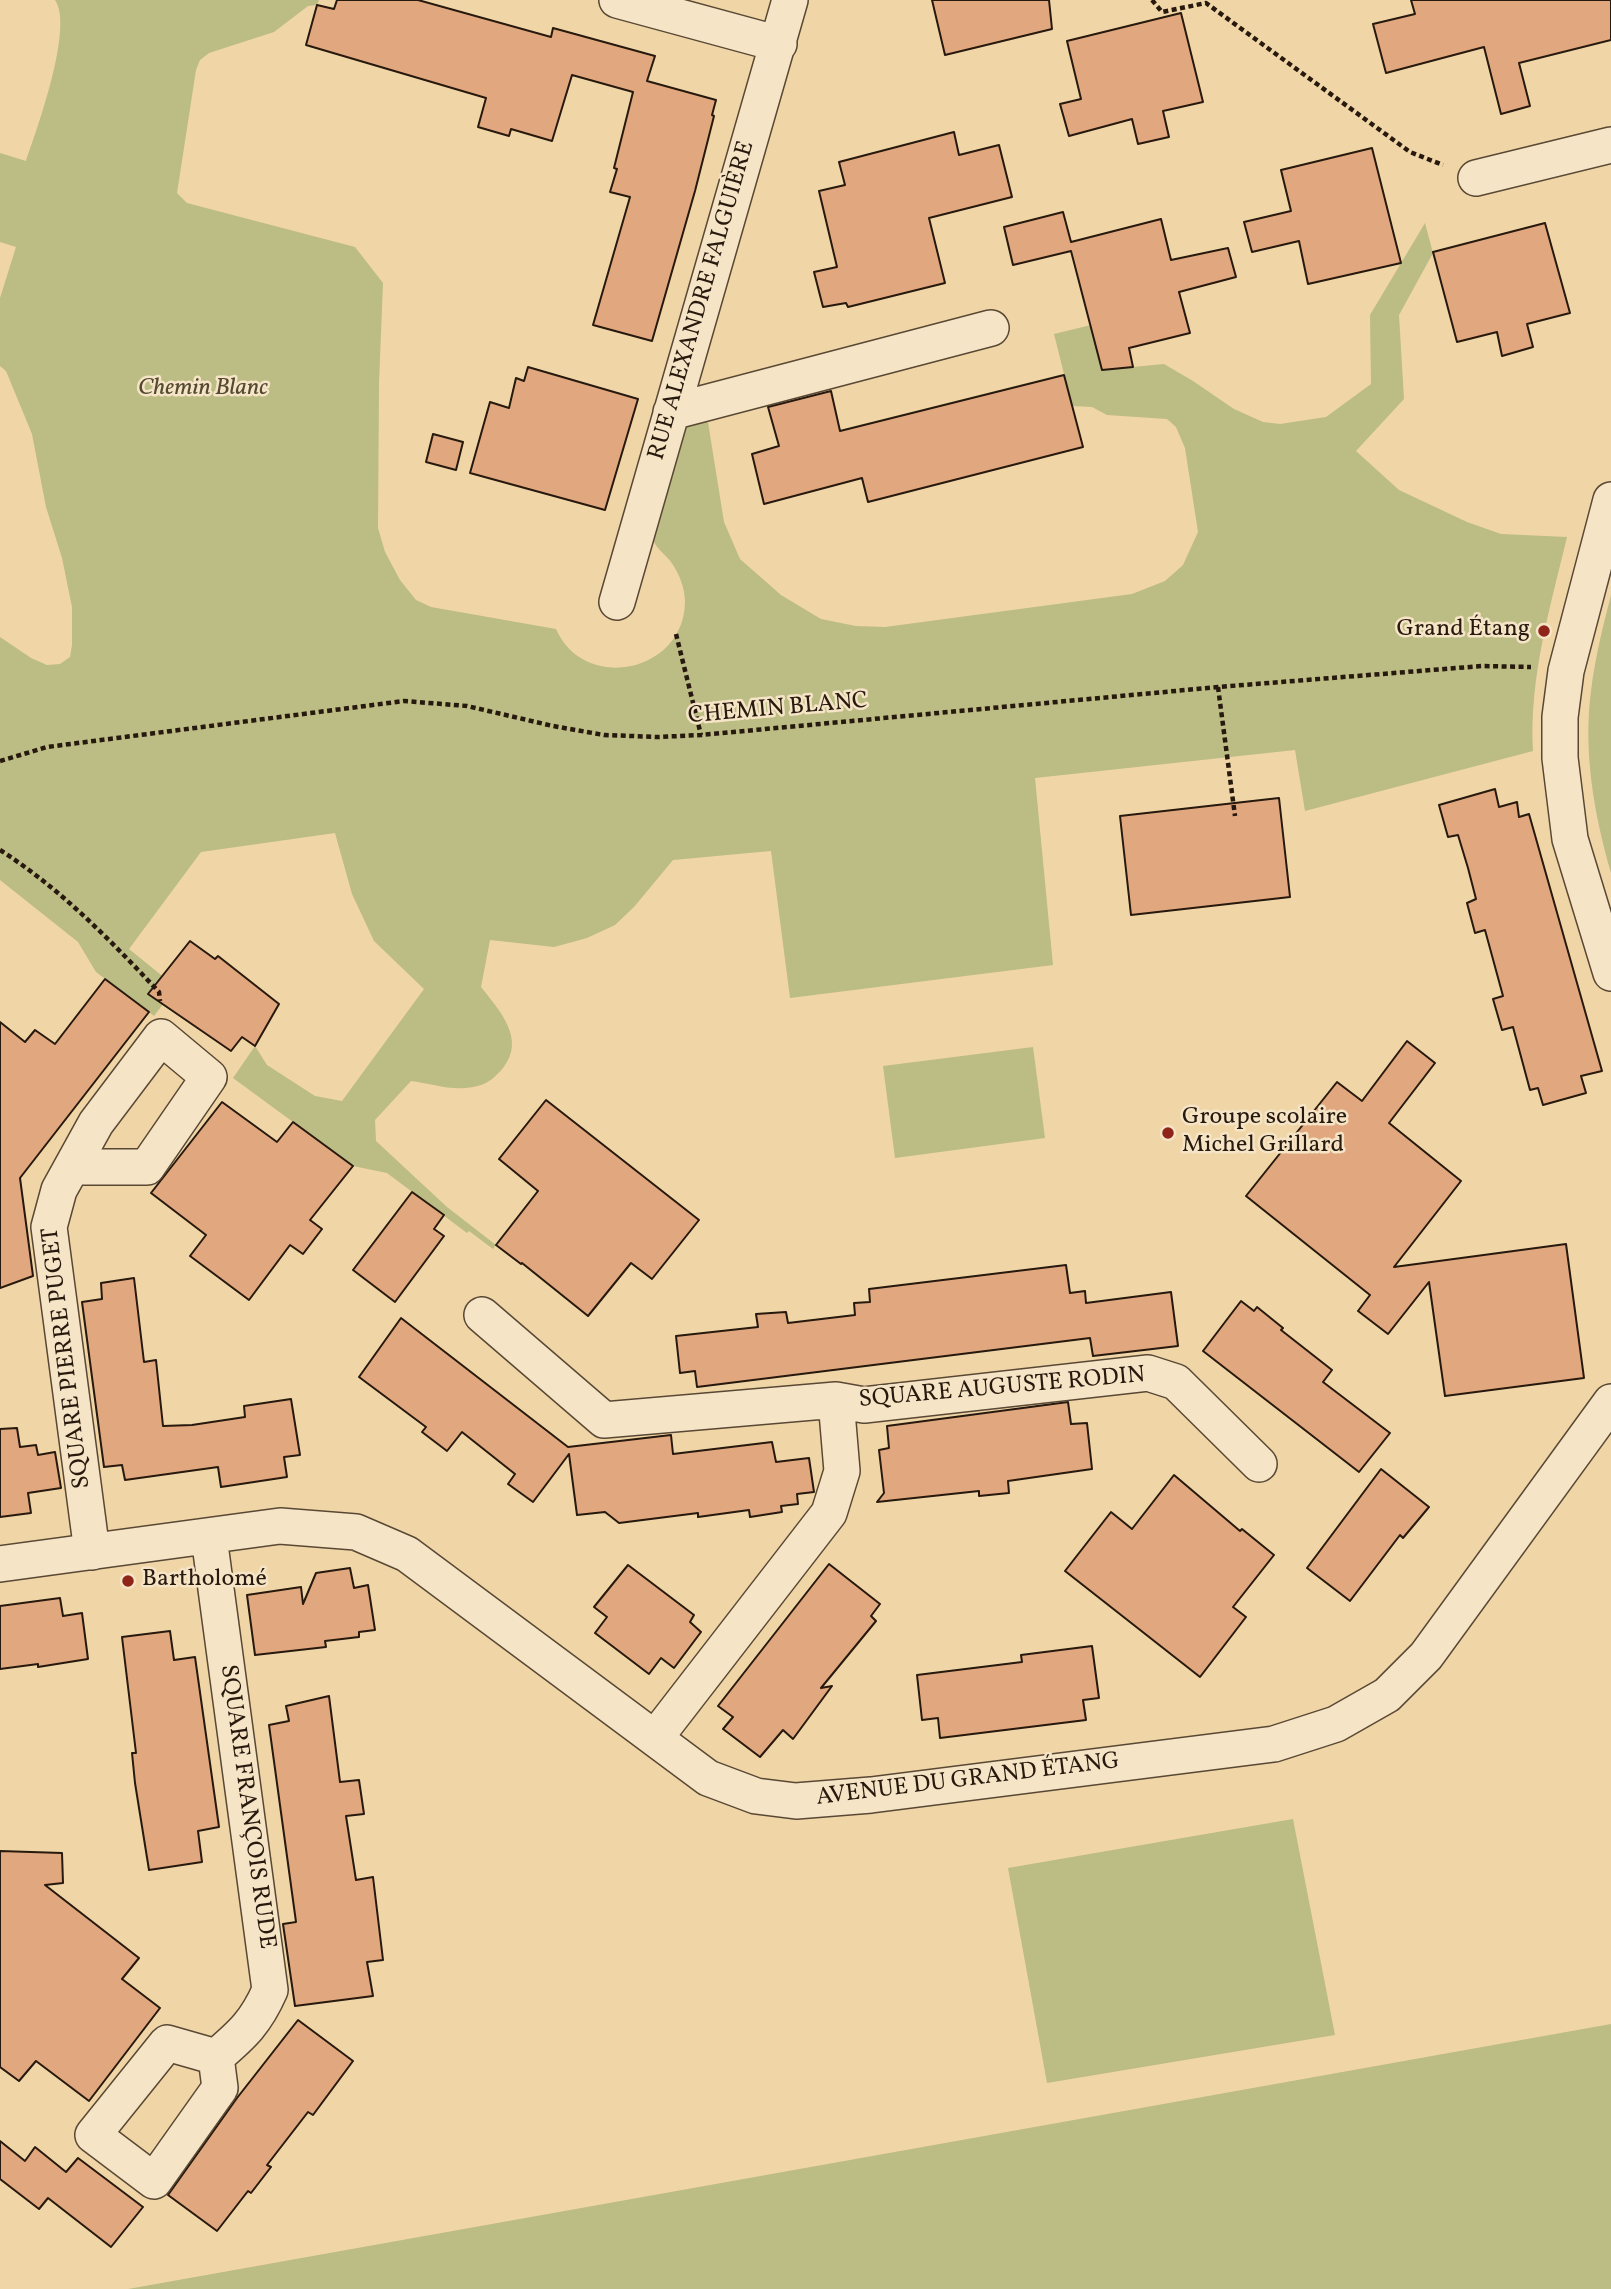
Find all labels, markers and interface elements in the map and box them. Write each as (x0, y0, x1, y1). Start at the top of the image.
street label: RUE ALEXANDRE FALGUIÈRE (644, 138, 762, 464)
park label: Chemin Blanc (138, 376, 268, 404)
place label: Grand Étang (1396, 617, 1530, 645)
marker: Grand Étang (1536, 623, 1552, 639)
street label: CHEMIN BLANC (687, 688, 869, 732)
place label: Groupe scolaire Michel Grillard (1182, 1105, 1347, 1161)
marker: Groupe scolaire Michel Grillard (1160, 1125, 1176, 1141)
street label: SQUARE PIERRE PUGET (38, 1226, 98, 1490)
street label: SQUARE AUGUSTE RODIN (858, 1362, 1146, 1416)
place label: Bartholomé (142, 1567, 267, 1595)
marker: Bartholomé (120, 1573, 136, 1589)
street label: SQUARE FRANÇOIS RUDE (212, 1663, 280, 1951)
street label: AVENUE DU GRAND ÉTANG (815, 1748, 1121, 1814)

